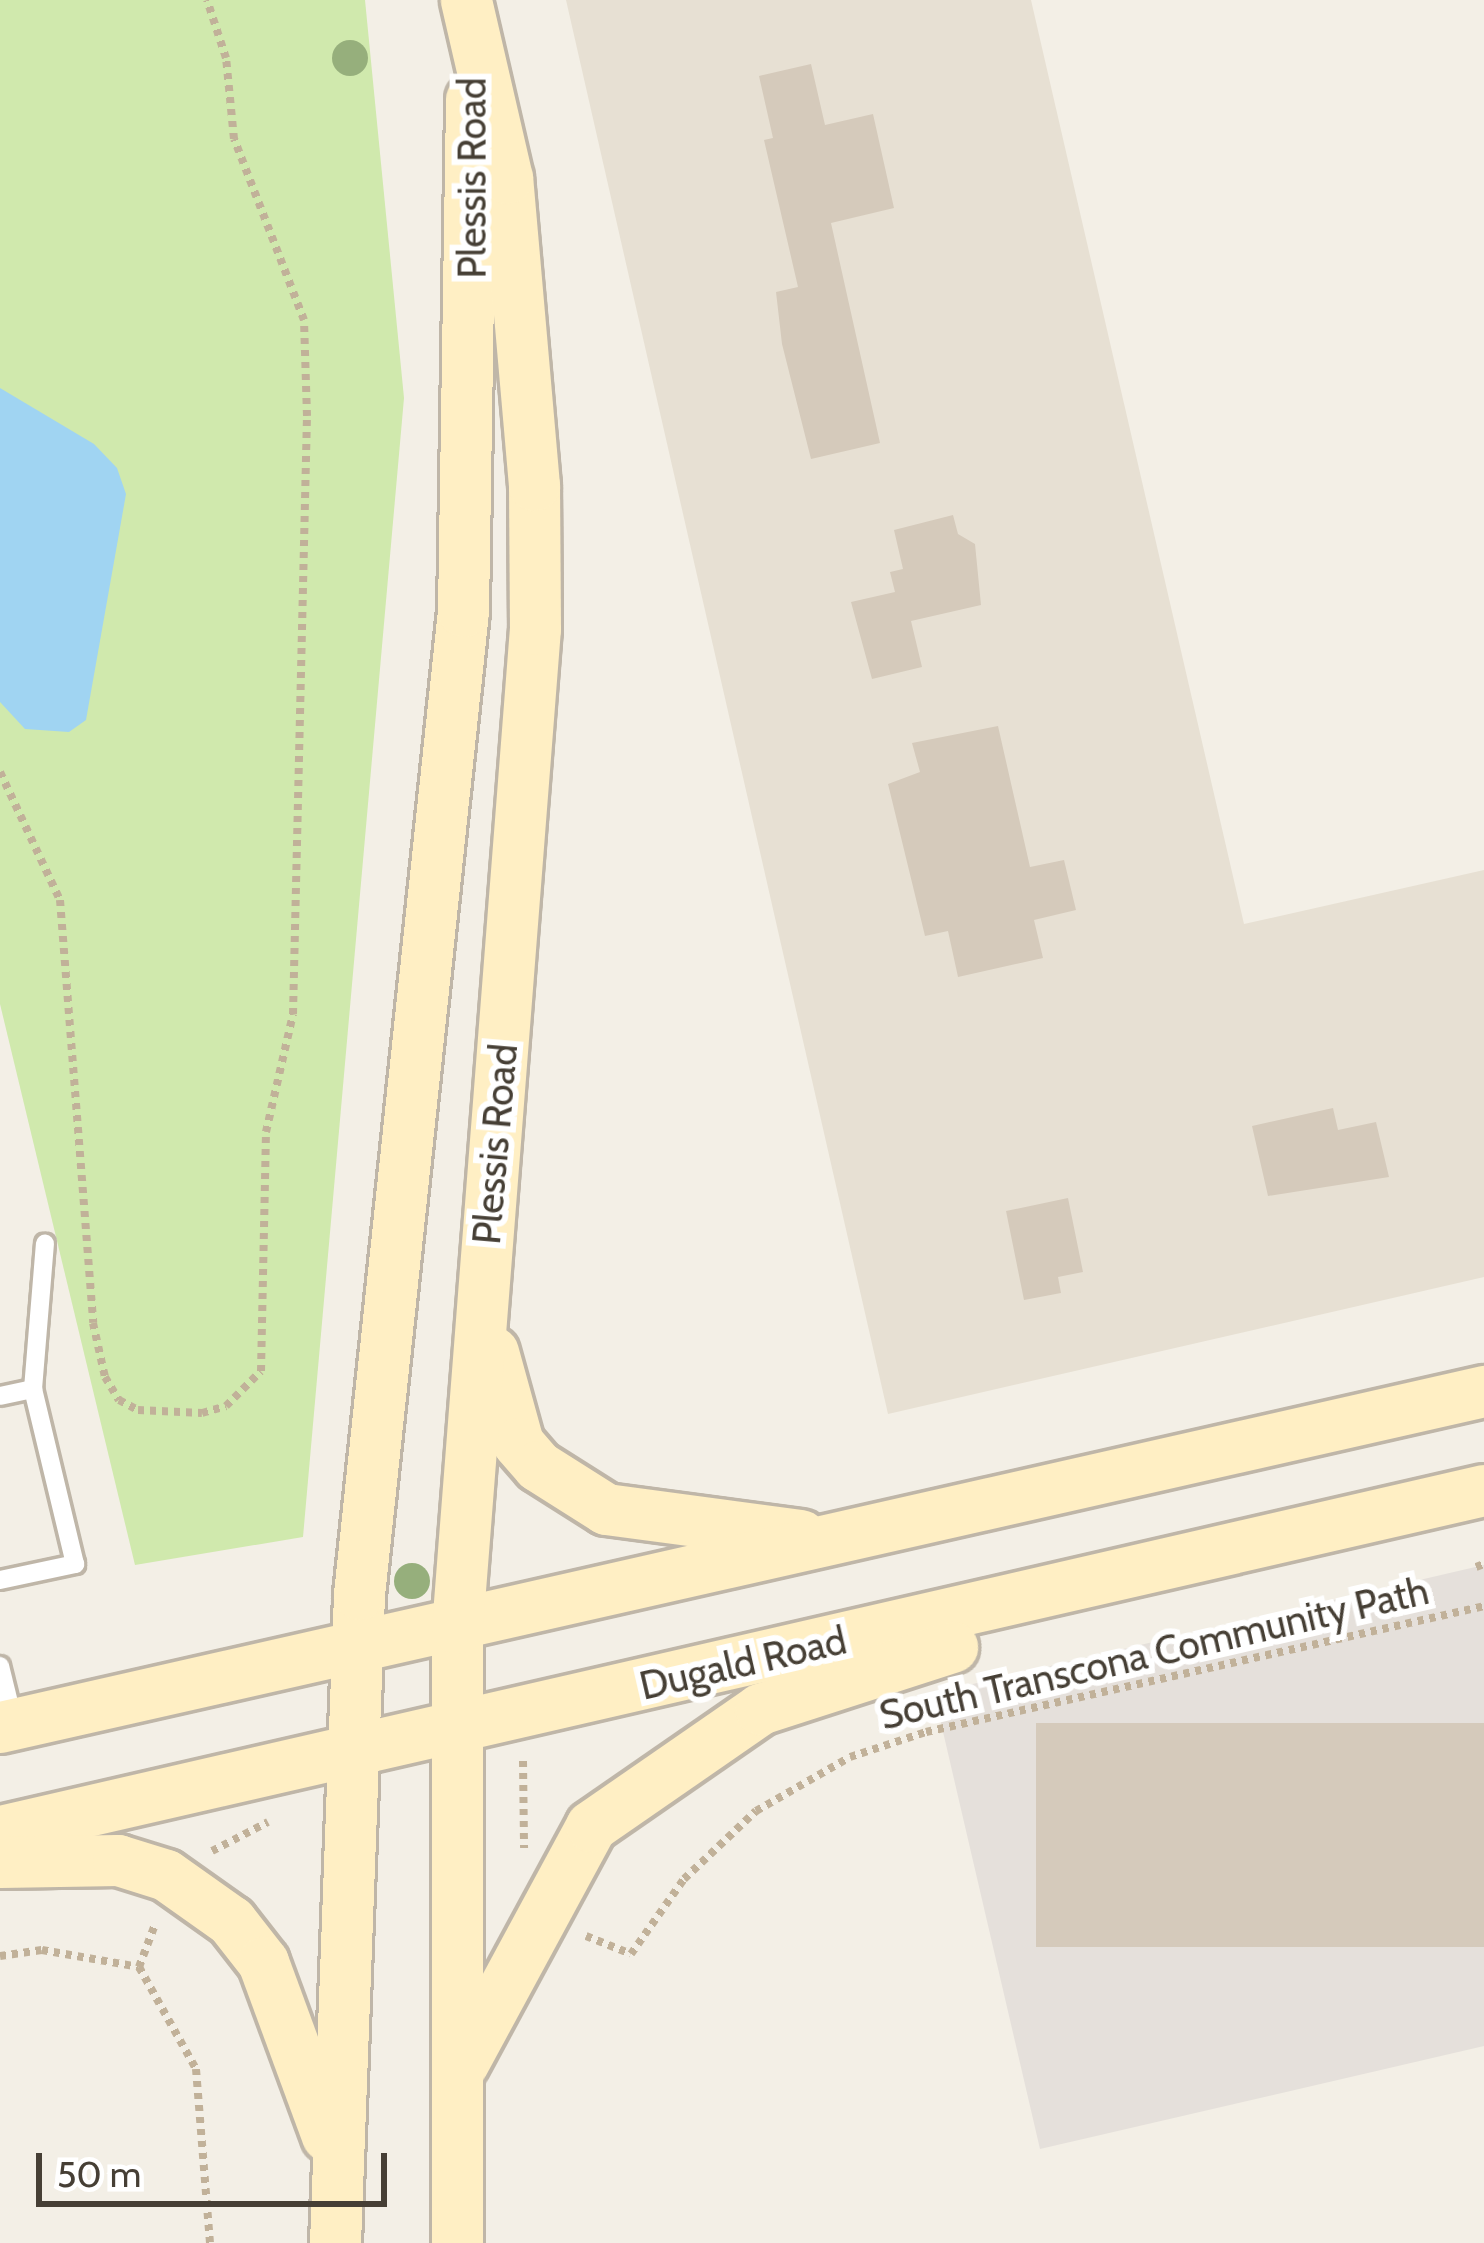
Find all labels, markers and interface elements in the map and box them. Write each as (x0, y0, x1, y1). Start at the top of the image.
street label: Plessis Road (449, 77, 495, 279)
street label: Plessis Road (463, 1042, 527, 1246)
street label: South Transcona Community Path (875, 1567, 1433, 1739)
street label: Dugald Road (635, 1616, 851, 1710)
scale bar (42, 2129, 393, 2203)
text: 50 m (57, 2152, 141, 2196)

